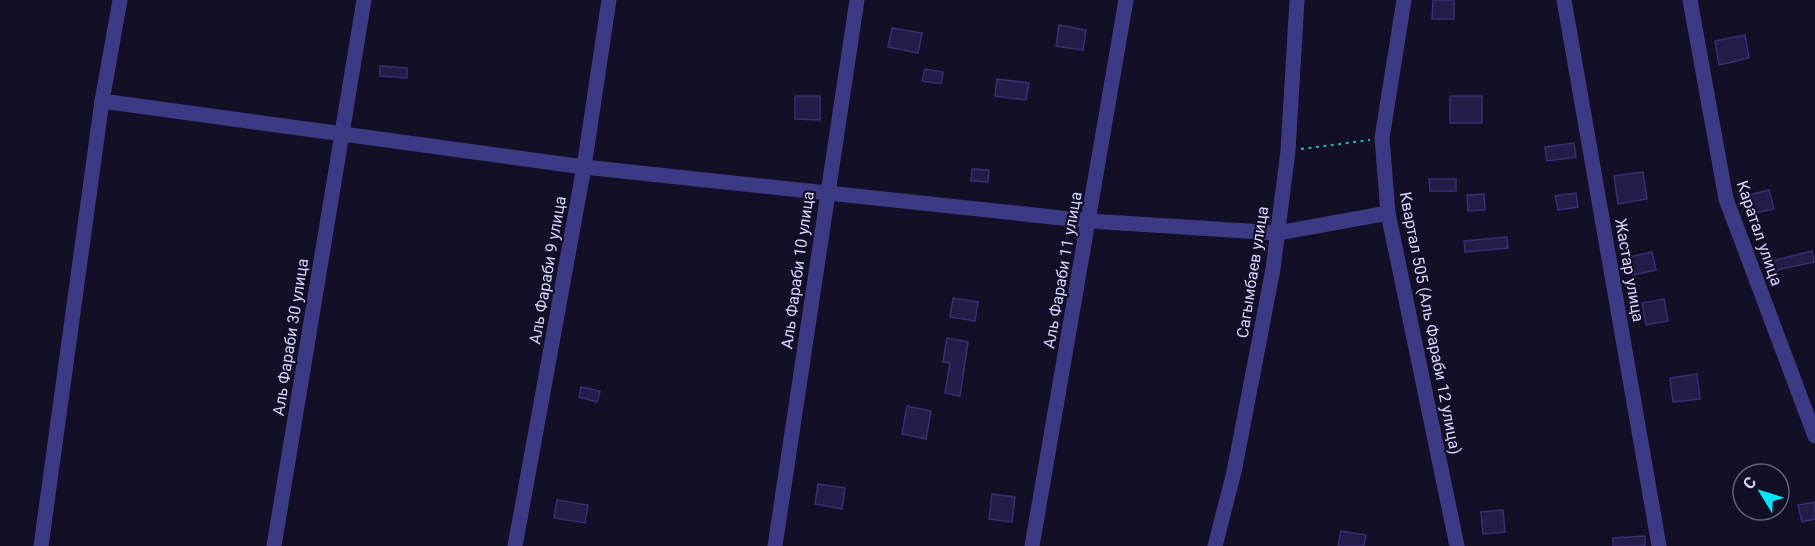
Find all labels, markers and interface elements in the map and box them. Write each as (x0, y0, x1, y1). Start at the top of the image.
street label: Каратал улица (1733, 178, 1786, 288)
street label: Аль Фараби 10 улица (777, 190, 818, 350)
street label: Аль Фараби 11 улица (1039, 190, 1086, 350)
street label: Квартал 505 (Аль Фараби 12 улица) (1396, 190, 1465, 456)
street label: Аль Фараби 9 улица (525, 195, 570, 346)
street label: Сагымбаев улица (1233, 205, 1272, 339)
street label: Жастар улица (1611, 217, 1648, 323)
street label: Аль Фараби 30 улица (269, 257, 312, 417)
north arrow (1731, 462, 1791, 522)
text: С (1739, 473, 1760, 493)

